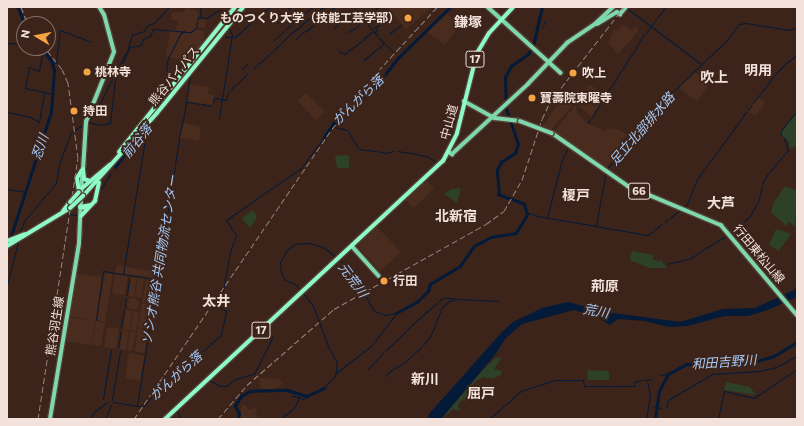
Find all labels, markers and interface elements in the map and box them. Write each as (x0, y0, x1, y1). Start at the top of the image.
place label: ものつくり大学（技能工芸学部） (220, 11, 400, 25)
marker: ものつくり大学（技能工芸学部） (403, 13, 413, 23)
district label: 鎌塚 (454, 14, 482, 30)
north arrow (16, 16, 56, 56)
text: N (18, 29, 32, 39)
street label: 熊谷バイパス (146, 43, 202, 109)
road number: 17 (465, 50, 485, 68)
district label: 明用 (744, 62, 772, 78)
place label: 桃林寺 (95, 65, 131, 79)
place label: 吹上 (582, 66, 606, 80)
marker: 桃林寺 (82, 67, 92, 77)
marker: 吹上 (567, 67, 579, 79)
district label: 吹上 (700, 69, 728, 85)
water label: がんがら落 (329, 72, 387, 128)
water label: 足立北部排水路 (606, 90, 678, 168)
place label: 寶壽院東曜寺 (540, 91, 612, 105)
marker: 寶壽院東曜寺 (527, 93, 537, 103)
street label: 中山道 (437, 103, 461, 141)
place label: 持田 (83, 104, 107, 118)
marker: 持田 (68, 105, 80, 117)
water label: 前谷落 (119, 121, 155, 161)
water label: 忍川 (28, 132, 52, 162)
water label: ソシオ熊谷 共同物流センター (139, 174, 181, 346)
road number: 66 (628, 182, 650, 200)
district label: 榎戸 (562, 187, 590, 203)
district label: 大芦 (707, 195, 735, 211)
district label: 北新宿 (435, 208, 477, 224)
street label: 行田東松山線 (730, 222, 788, 286)
water label: 元荒川 (335, 260, 371, 300)
place label: 行田 (393, 274, 417, 288)
marker: 行田 (378, 275, 390, 287)
district label: 荊原 (591, 278, 619, 294)
district label: 太井 (202, 293, 230, 309)
street label: 熊谷羽生線 (43, 295, 67, 357)
water label: 荒川 (582, 301, 610, 321)
road number: 17 (251, 321, 271, 339)
water label: がんがら落 (147, 348, 205, 404)
water label: 和田吉野川 (691, 352, 757, 372)
district label: 新川 (411, 371, 439, 387)
district label: 屈戸 (467, 385, 495, 401)

